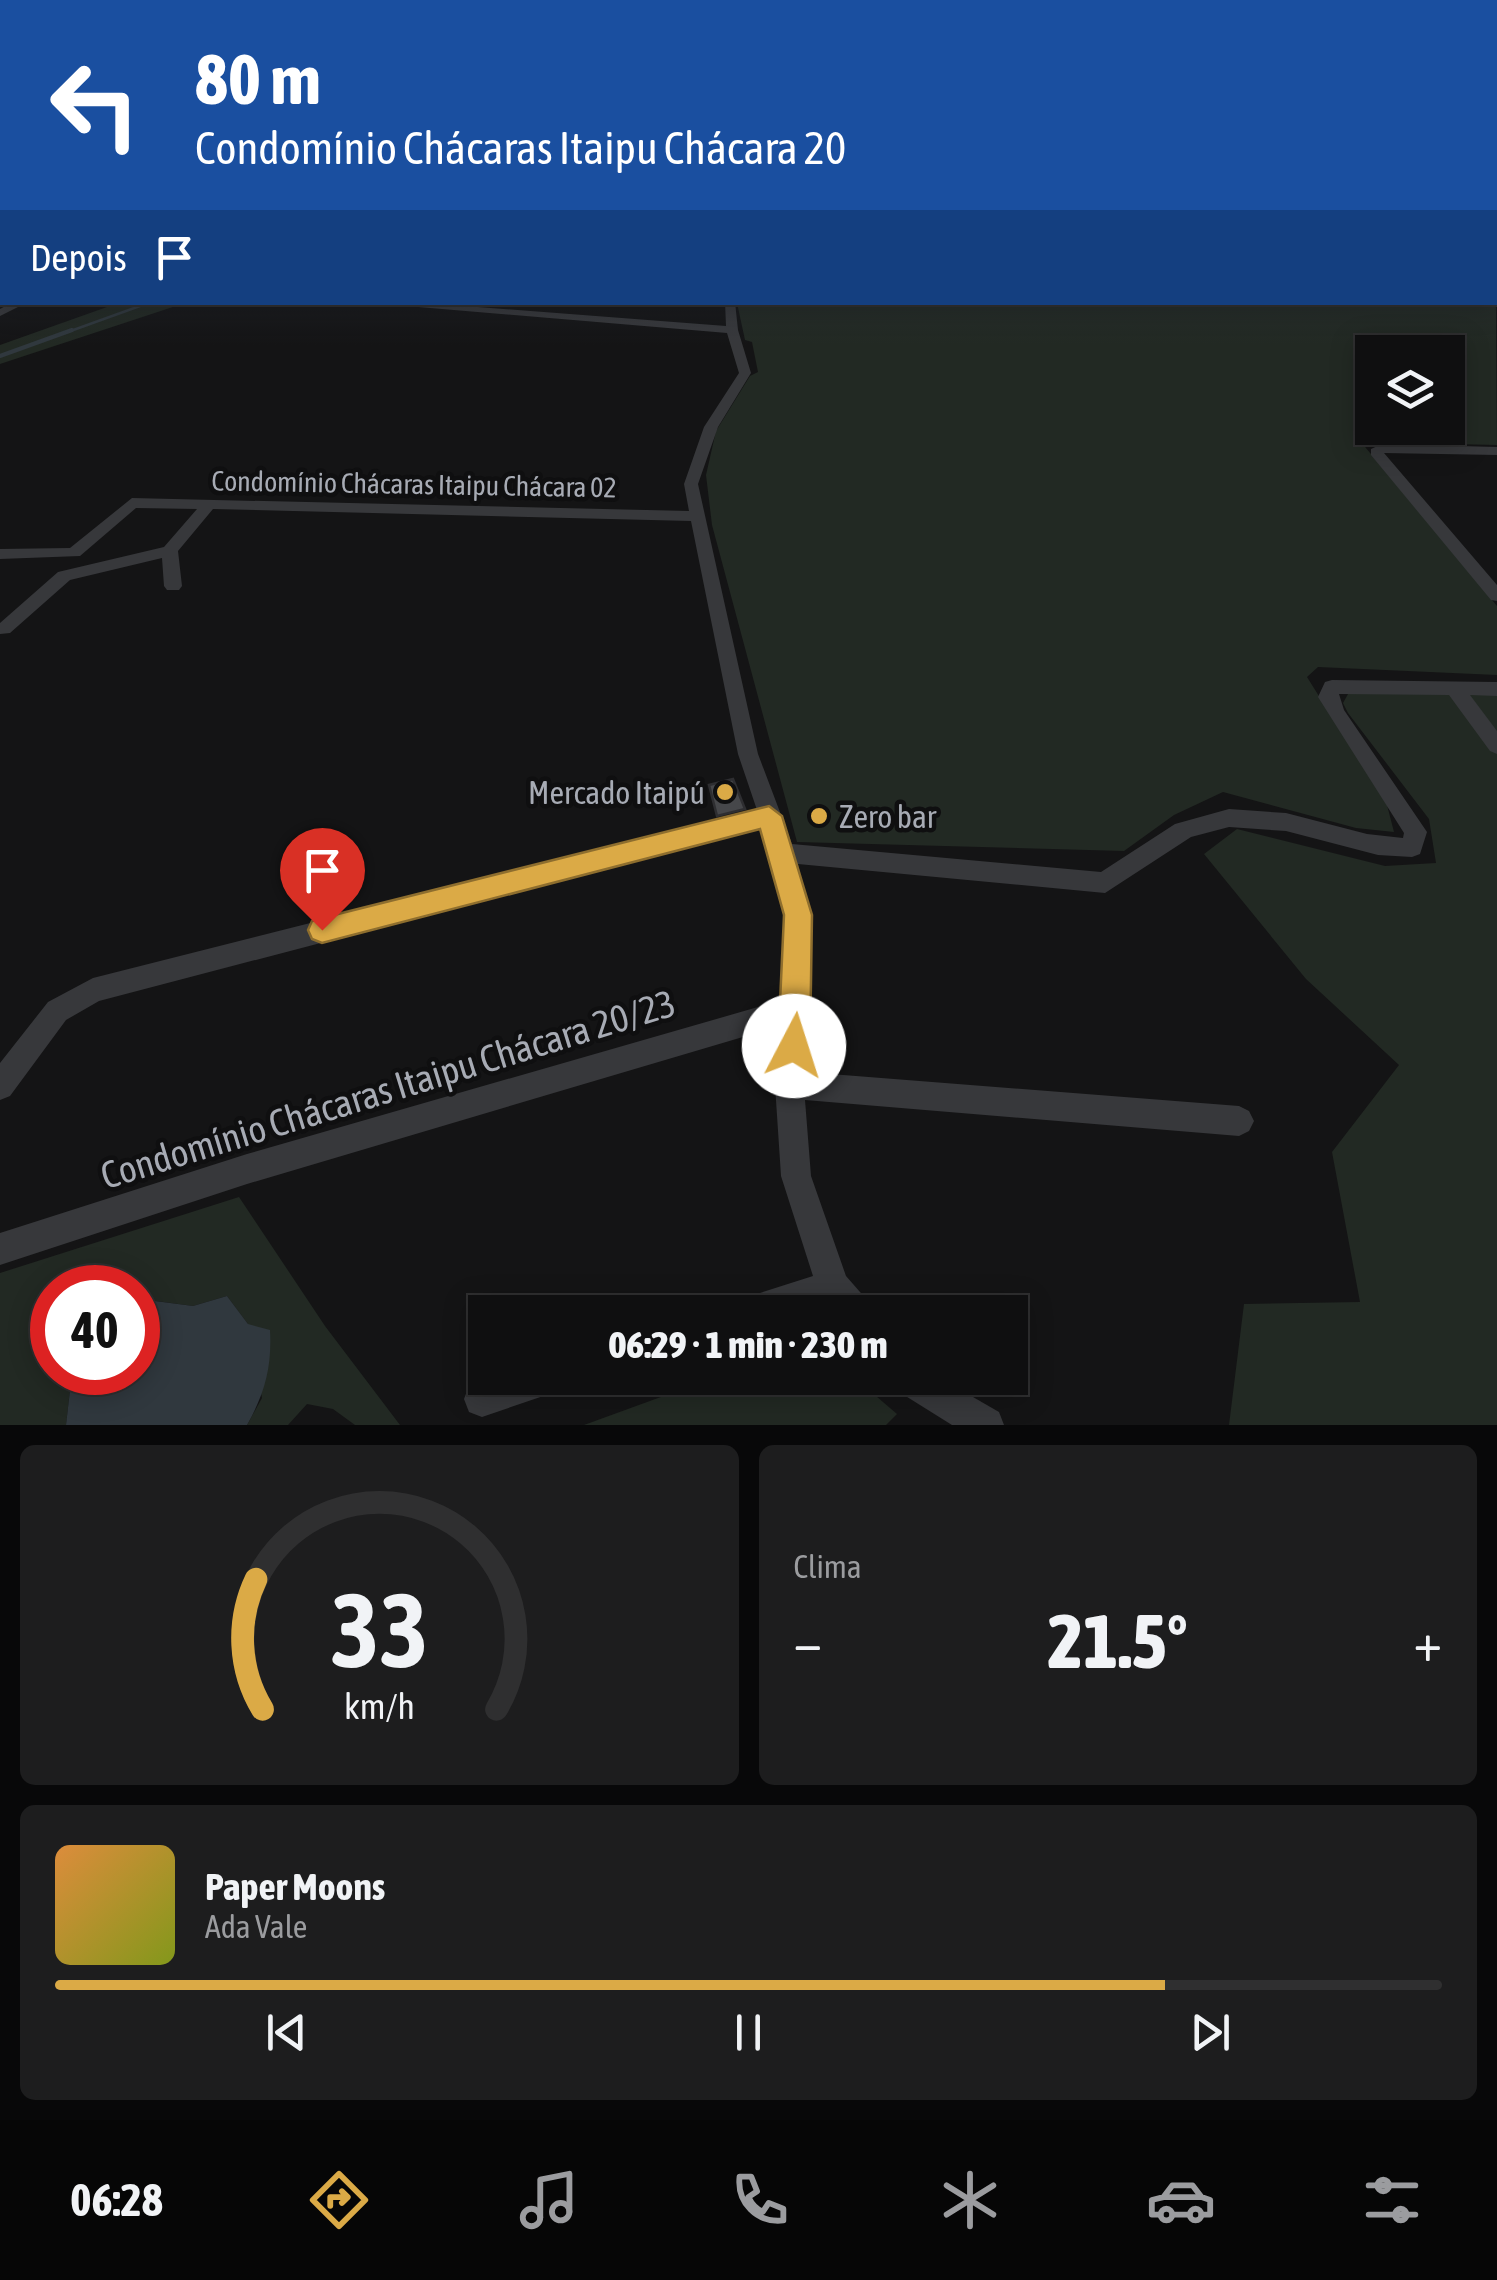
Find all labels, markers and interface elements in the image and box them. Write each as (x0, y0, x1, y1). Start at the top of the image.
text: 80 m (195, 39, 321, 119)
icon: left (30, 40, 160, 170)
text: Condomínio Chácaras Itaipu Chácara 20 (195, 122, 846, 174)
icon: arrive (147, 230, 202, 285)
text: Depois (30, 236, 127, 279)
map controls (1355, 335, 1465, 445)
button: layers (1355, 335, 1465, 445)
street label: Condomínio Chácaras Itaipu Chácara 02 (211, 464, 617, 504)
place label: Mercado Itaipú (528, 774, 705, 811)
marker: Mercado Itaipú (714, 781, 736, 803)
place label: Zero bar (839, 798, 937, 835)
marker: Zero bar (808, 805, 830, 827)
pin (280, 828, 365, 931)
icon: arrive (295, 843, 350, 898)
street label: Condomínio Chácaras Itaipu Chácara 20/23 (96, 981, 680, 1197)
position arrow (742, 994, 846, 1098)
speed limit sign: 40 (30, 1265, 160, 1395)
text: 06:29 · 1 min · 230 m (608, 1323, 888, 1366)
text: Clima (794, 1548, 862, 1585)
text: 33 (330, 1570, 428, 1689)
text: 21.5° (1048, 1598, 1188, 1684)
text: − (794, 1610, 822, 1673)
text: + (1413, 1610, 1442, 1673)
text: km/h (344, 1686, 415, 1727)
text: Paper Moons (205, 1865, 385, 1908)
text: Ada Vale (205, 1908, 307, 1945)
icon: previous (259, 2005, 314, 2060)
icon: pause (721, 2005, 776, 2060)
icon: next (1183, 2005, 1238, 2060)
icon: directions (304, 2165, 374, 2235)
icon: music (514, 2165, 584, 2235)
icon: phone (725, 2165, 795, 2235)
icon: climate (935, 2165, 1005, 2235)
icon: car (1146, 2165, 1216, 2235)
icon: filters (1357, 2165, 1427, 2235)
text: 06:28 (70, 2174, 163, 2226)

